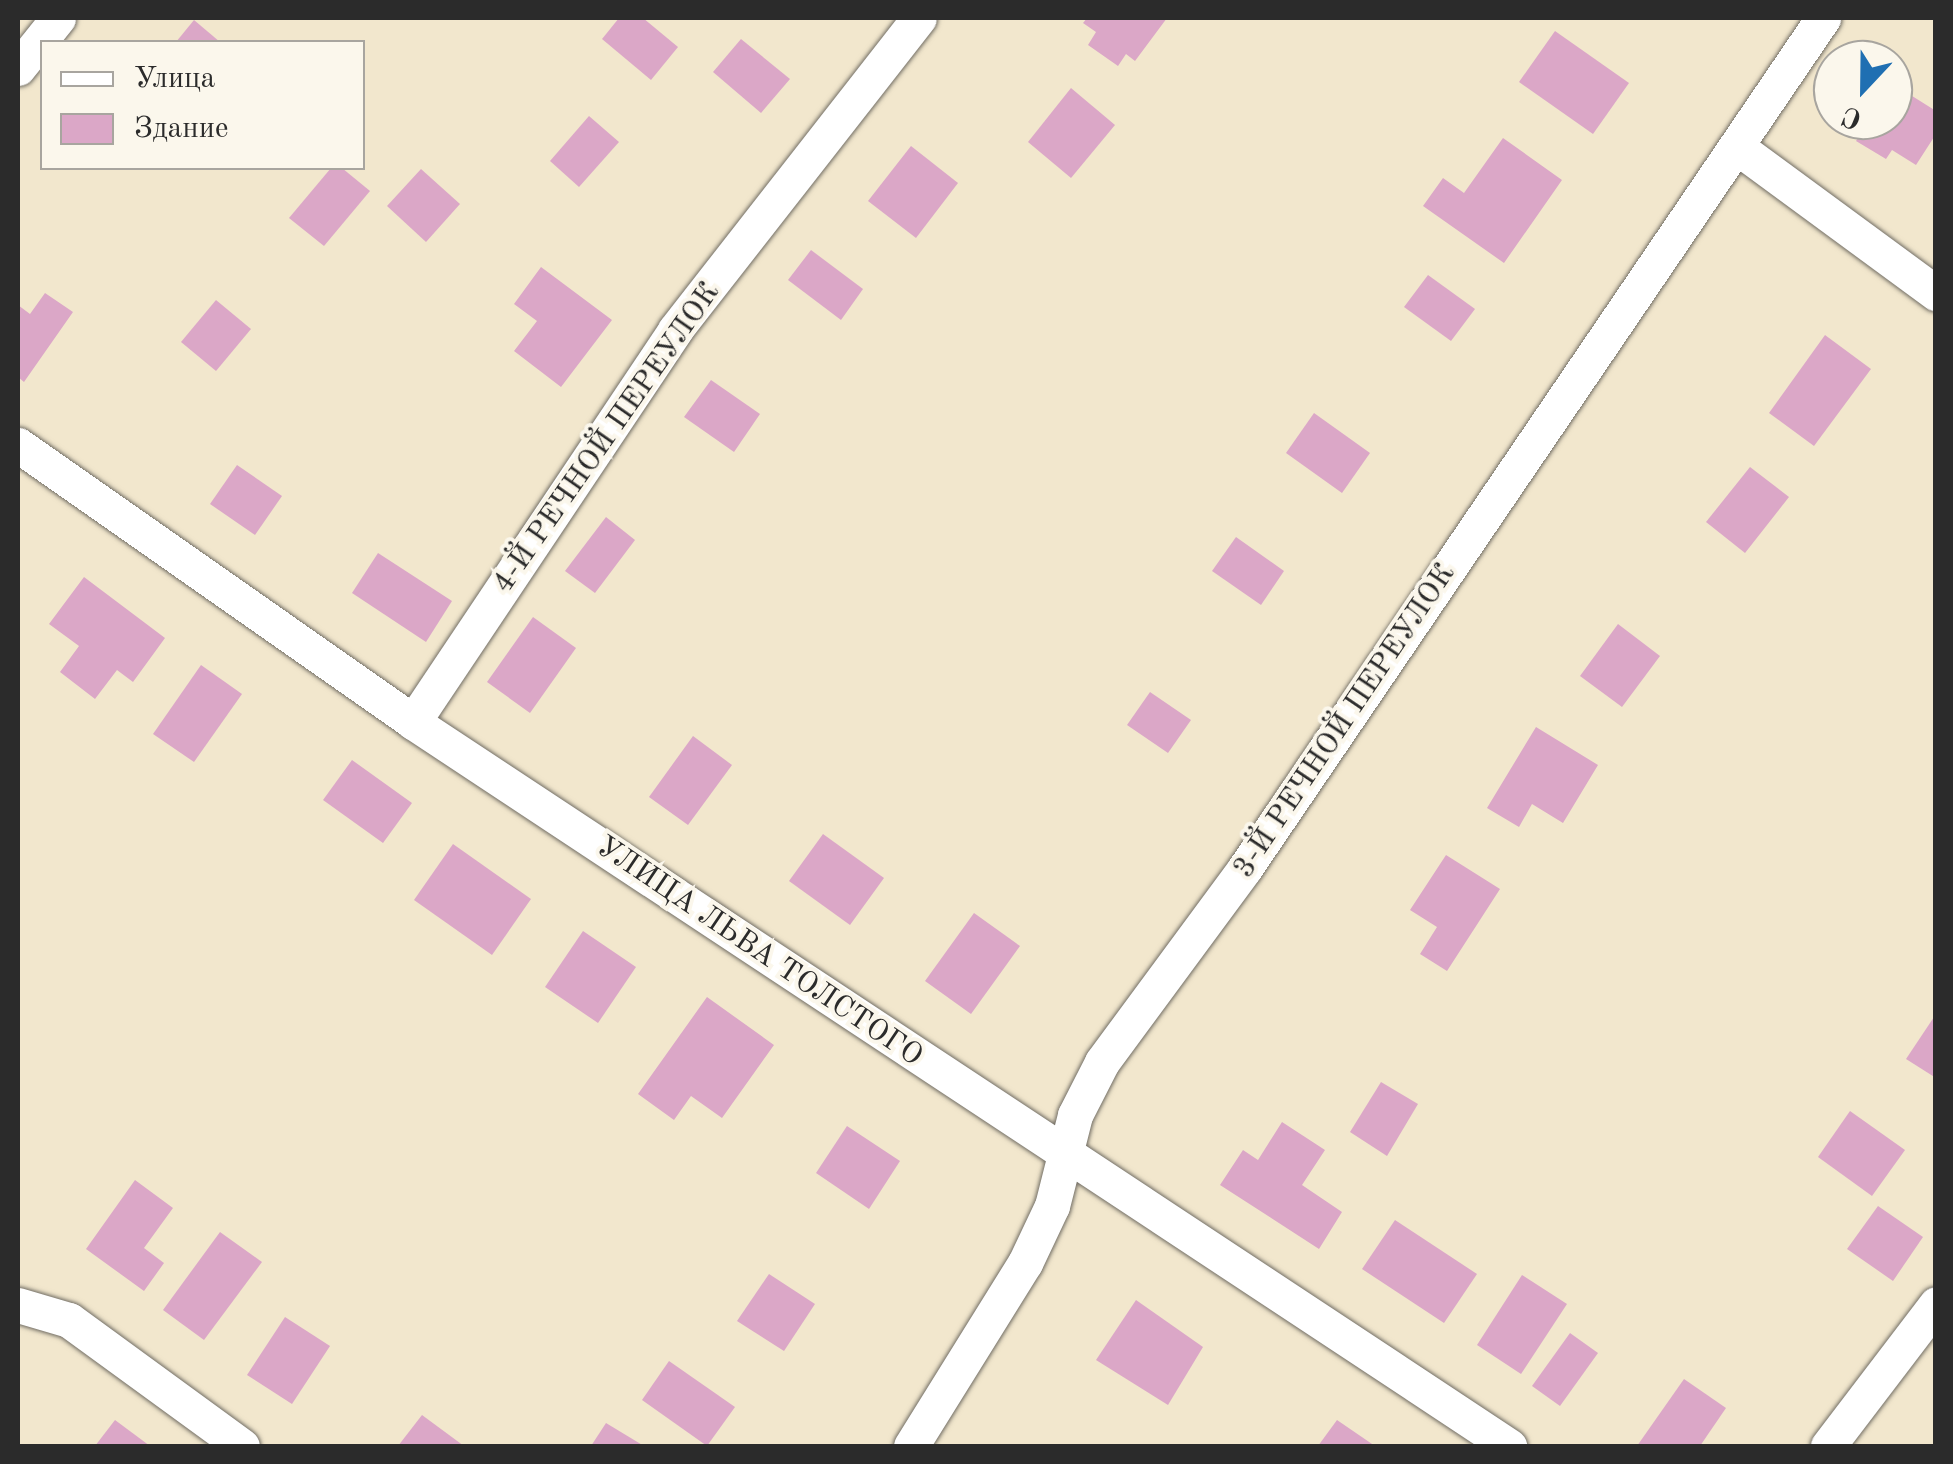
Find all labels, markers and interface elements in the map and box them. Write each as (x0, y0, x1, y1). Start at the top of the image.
legend (40, 40, 365, 170)
north arrow (1813, 40, 1913, 140)
text: Улица (134, 64, 215, 94)
text: С (1839, 100, 1866, 132)
text: Здание (134, 114, 229, 144)
street label: 4-Й РЕЧНОЙ ПЕРЕУЛОК (486, 276, 728, 600)
street label: 3-Й РЕЧНОЙ ПЕРЕУЛОК (1226, 557, 1464, 885)
street label: УЛИЦА ЛЬВА ТОЛСТОГО (589, 829, 929, 1075)

